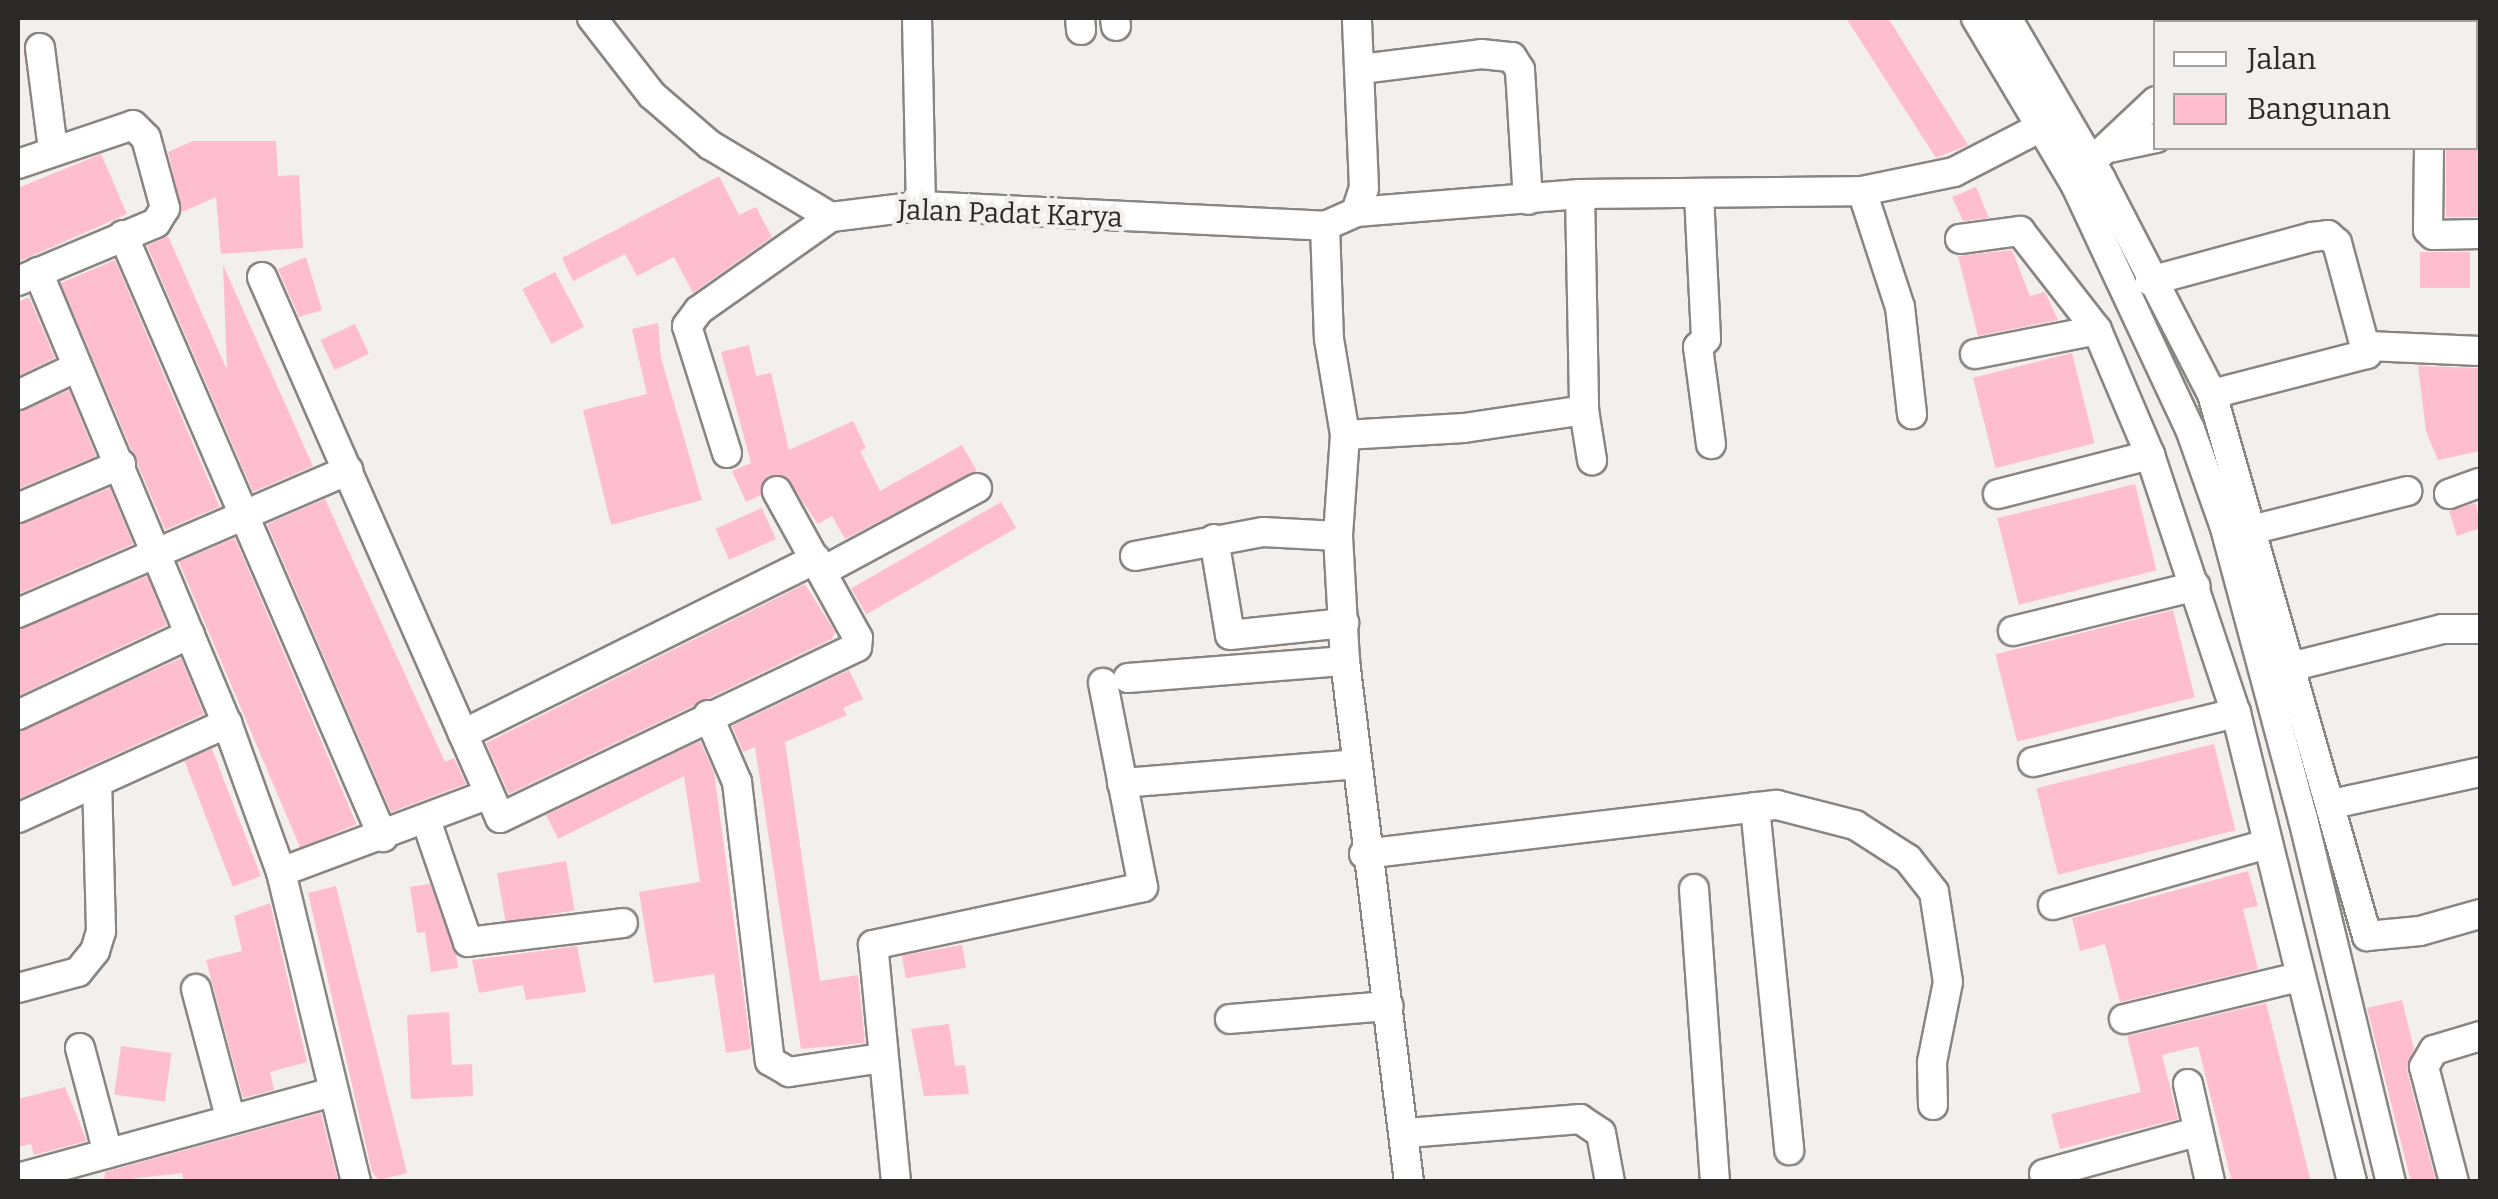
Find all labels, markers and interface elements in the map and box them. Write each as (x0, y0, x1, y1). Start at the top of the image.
legend (2153, 20, 2478, 150)
text: Jalan (2247, 41, 2316, 77)
text: Bangunan (2247, 91, 2391, 127)
street label: Jalan Padat Karya (897, 193, 1123, 235)

